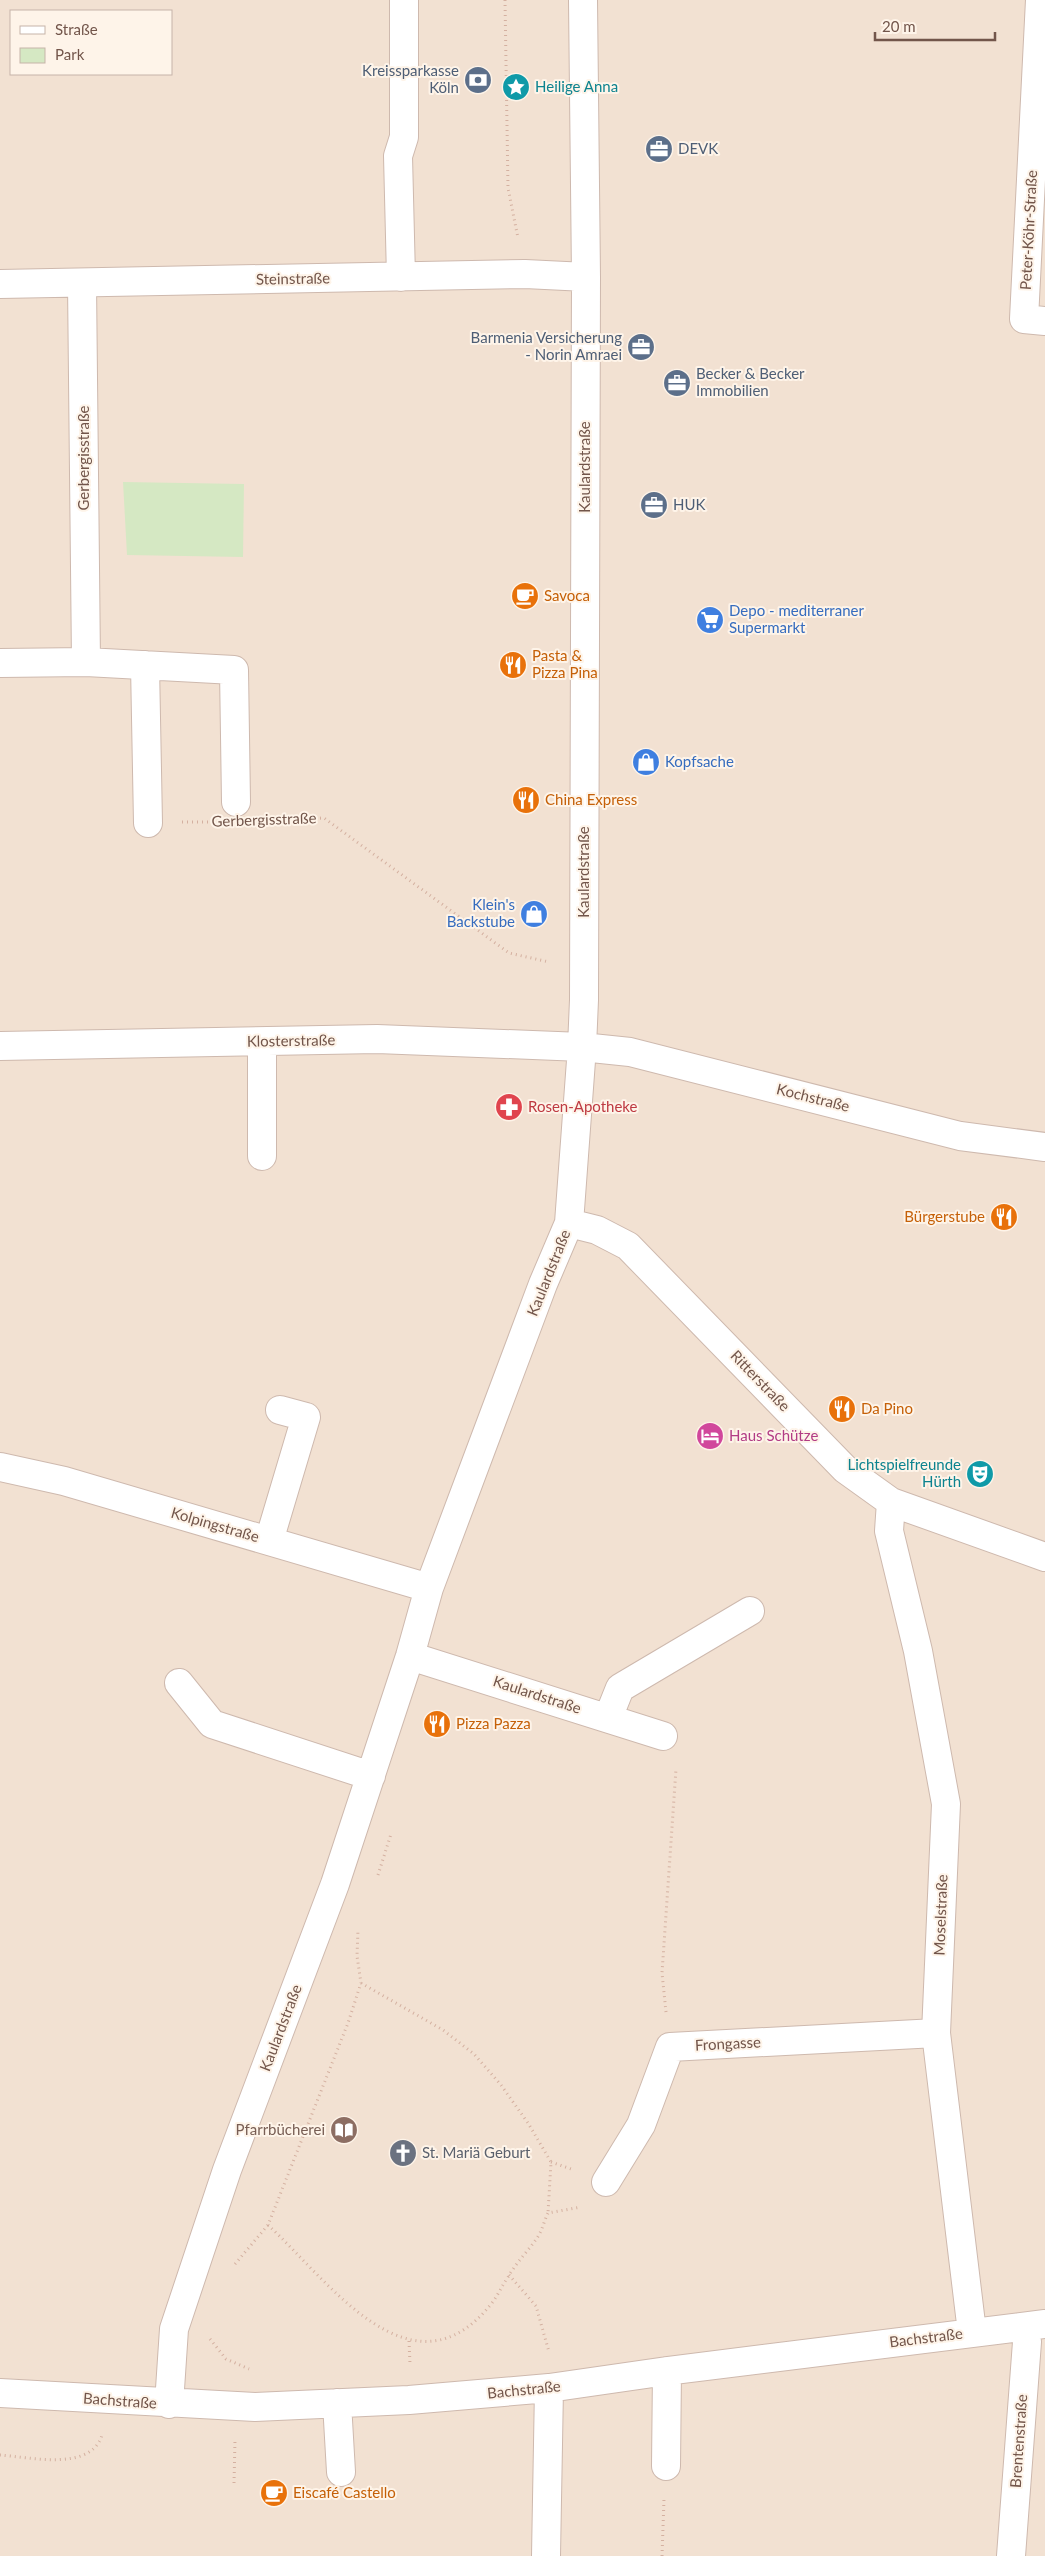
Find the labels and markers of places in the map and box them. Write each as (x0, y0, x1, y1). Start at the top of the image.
place label: Kreissparkasse Köln (362, 61, 459, 96)
bank icon: Kreissparkasse Köln (463, 65, 493, 95)
place icon: Heilige Anna (501, 72, 531, 102)
place label: Heilige Anna (535, 77, 618, 95)
office icon: DEVK (644, 134, 674, 164)
place label: DEVK (678, 139, 718, 157)
place label: Barmenia Versicherung - Norin Amraei (471, 328, 622, 363)
office icon: Barmenia Versicherung - Norin Amraei (626, 332, 656, 362)
place label: Becker & Becker Immobilien (696, 364, 805, 399)
office icon: Becker & Becker Immobilien (662, 368, 692, 398)
office icon: HUK (639, 490, 669, 520)
place label: HUK (673, 495, 705, 513)
cafe icon: Savoca (510, 581, 540, 611)
place label: Savoca (544, 586, 590, 604)
place label: Depo - mediterraner Supermarkt (729, 601, 864, 636)
supermarket icon: Depo - mediterraner Supermarkt (695, 605, 725, 635)
place label: Pasta & Pizza Pina (532, 646, 598, 681)
restaurant icon: Pasta & Pizza Pina (498, 650, 528, 680)
shop icon: Kopfsache (631, 747, 661, 777)
place label: Kopfsache (665, 752, 734, 770)
restaurant icon: China Express (511, 785, 541, 815)
place label: China Express (545, 790, 637, 808)
place label: Klein's Backstube (447, 895, 515, 930)
shop icon: Klein's Backstube (519, 899, 549, 929)
pharmacy icon: Rosen-Apotheke (494, 1092, 524, 1122)
place label: Rosen-Apotheke (528, 1097, 638, 1115)
restaurant icon: Bürgerstube (989, 1202, 1019, 1232)
place label: Bürgerstube (904, 1207, 985, 1225)
restaurant icon: Da Pino (827, 1394, 857, 1424)
place label: Da Pino (861, 1399, 913, 1417)
hotel icon: Haus Schütze (695, 1421, 725, 1451)
place label: Haus Schütze (729, 1426, 818, 1444)
place label: Lichtspielfreunde Hürth (848, 1455, 961, 1490)
theatre icon: Lichtspielfreunde Hürth (965, 1459, 995, 1489)
restaurant icon: Pizza Pazza (422, 1709, 452, 1739)
place label: Pizza Pazza (456, 1714, 531, 1732)
library icon: Pfarrbücherei (329, 2115, 359, 2145)
place label: Pfarrbücherei (236, 2120, 325, 2138)
church icon: St. Mariä Geburt (388, 2138, 418, 2168)
place label: St. Mariä Geburt (422, 2143, 531, 2161)
cafe icon: Eiscafé Castello (259, 2478, 289, 2508)
place label: Eiscafé Castello (293, 2483, 396, 2501)

